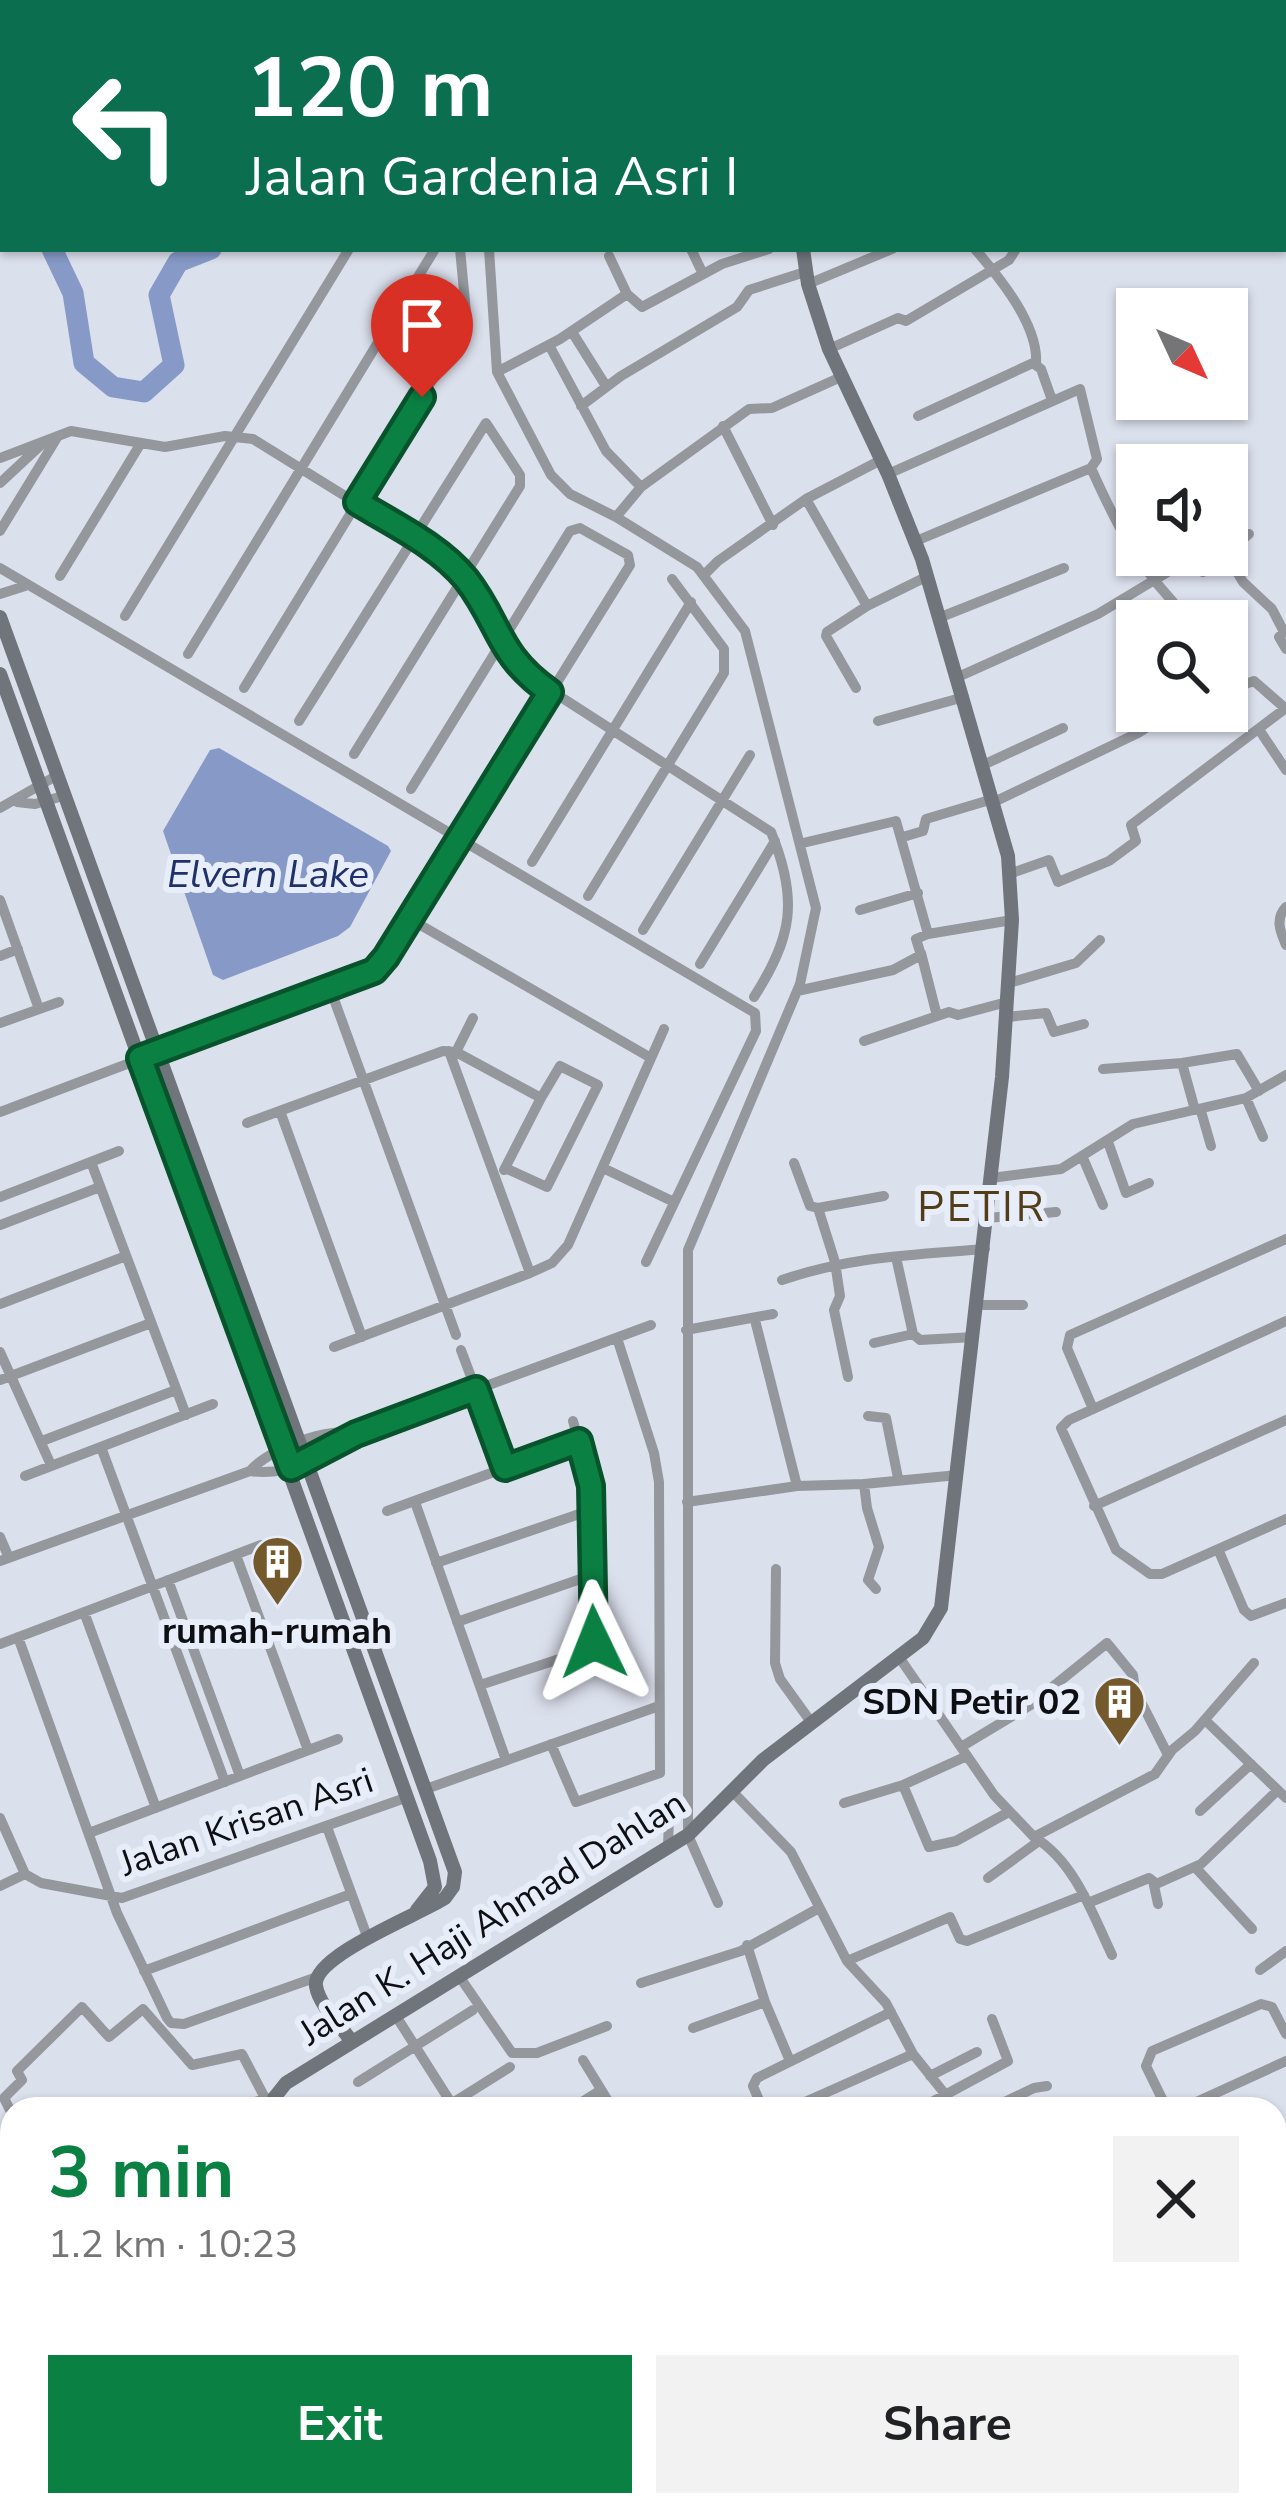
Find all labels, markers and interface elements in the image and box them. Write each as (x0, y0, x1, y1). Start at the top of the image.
text: 120 m (246, 31, 494, 146)
icon: left (48, 48, 204, 204)
text: Jalan Gardenia Asri I (246, 140, 739, 214)
pin (371, 274, 473, 397)
north arrow (1116, 288, 1248, 420)
map controls (1116, 288, 1248, 732)
icon: arrive (389, 292, 455, 358)
button: sound (1116, 444, 1248, 576)
button: search (1116, 600, 1248, 732)
water label: Elvern Lake (167, 848, 369, 901)
district label: PETIR (917, 1179, 1047, 1236)
building icon: rumah-rumah (249, 1534, 305, 1608)
position arrow (531, 1579, 657, 1705)
place label: rumah-rumah (162, 1607, 392, 1656)
building icon: SDN Petir 02 (1092, 1673, 1148, 1747)
place label: SDN Petir 02 (862, 1678, 1081, 1727)
street label: Jalan Krisan Asri (112, 1756, 380, 1889)
street label: Jalan K. Haji Ahmad Dahlan (290, 1779, 695, 2058)
text: 3 min (48, 2124, 234, 2222)
button: close (1113, 2136, 1239, 2262)
text: 1.2 km · 10:23 (48, 2218, 298, 2271)
button: Exit (48, 2355, 632, 2493)
button: Share (656, 2355, 1239, 2493)

